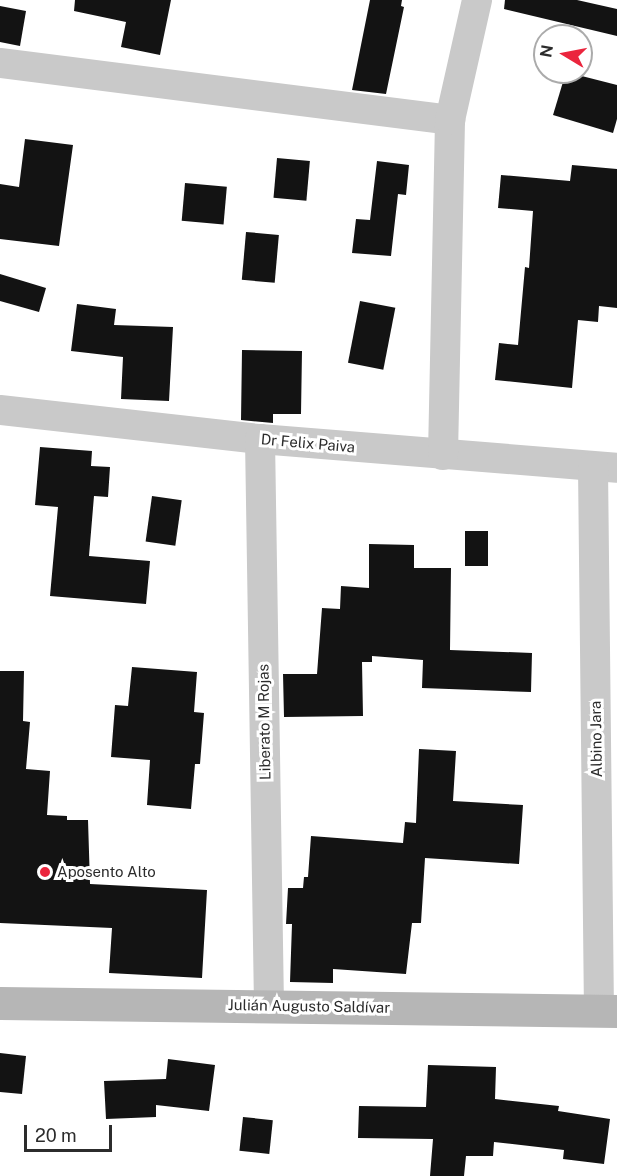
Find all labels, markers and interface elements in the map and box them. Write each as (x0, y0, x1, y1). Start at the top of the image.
north arrow (533, 24, 593, 84)
text: N (536, 43, 557, 59)
street label: Dr Felix Paiva (260, 430, 356, 456)
street label: Liberato M Rojas (254, 664, 274, 780)
street label: Albino Jara (586, 701, 606, 777)
place label: Aposento Alto (57, 863, 156, 881)
marker: Aposento Alto (38, 865, 52, 879)
street label: Julián Augusto Saldívar (228, 996, 390, 1016)
scale bar (27, 1113, 116, 1151)
text: 20 m (35, 1125, 77, 1146)

